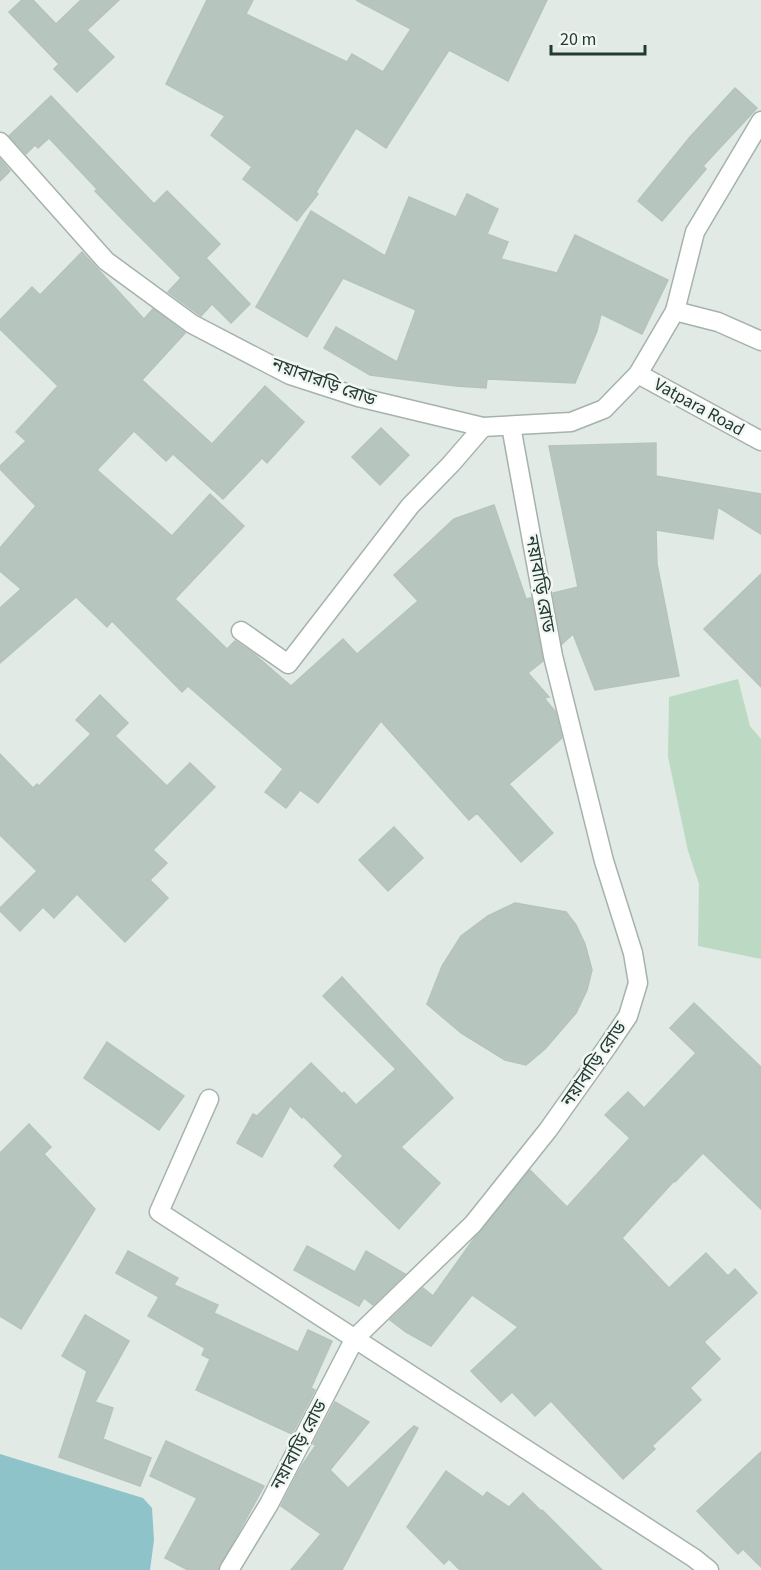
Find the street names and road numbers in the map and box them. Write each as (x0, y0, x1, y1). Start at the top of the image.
street label: নয়াবারড়ি রোড (267, 351, 380, 412)
street label: Vatpara Road (649, 372, 749, 442)
street label: নয়াবাড়ি রোড (519, 532, 561, 635)
street label: নয়াবাড়ি রোড (555, 1016, 633, 1112)
street label: নয়াবাড়ি রোড (264, 1396, 333, 1495)

